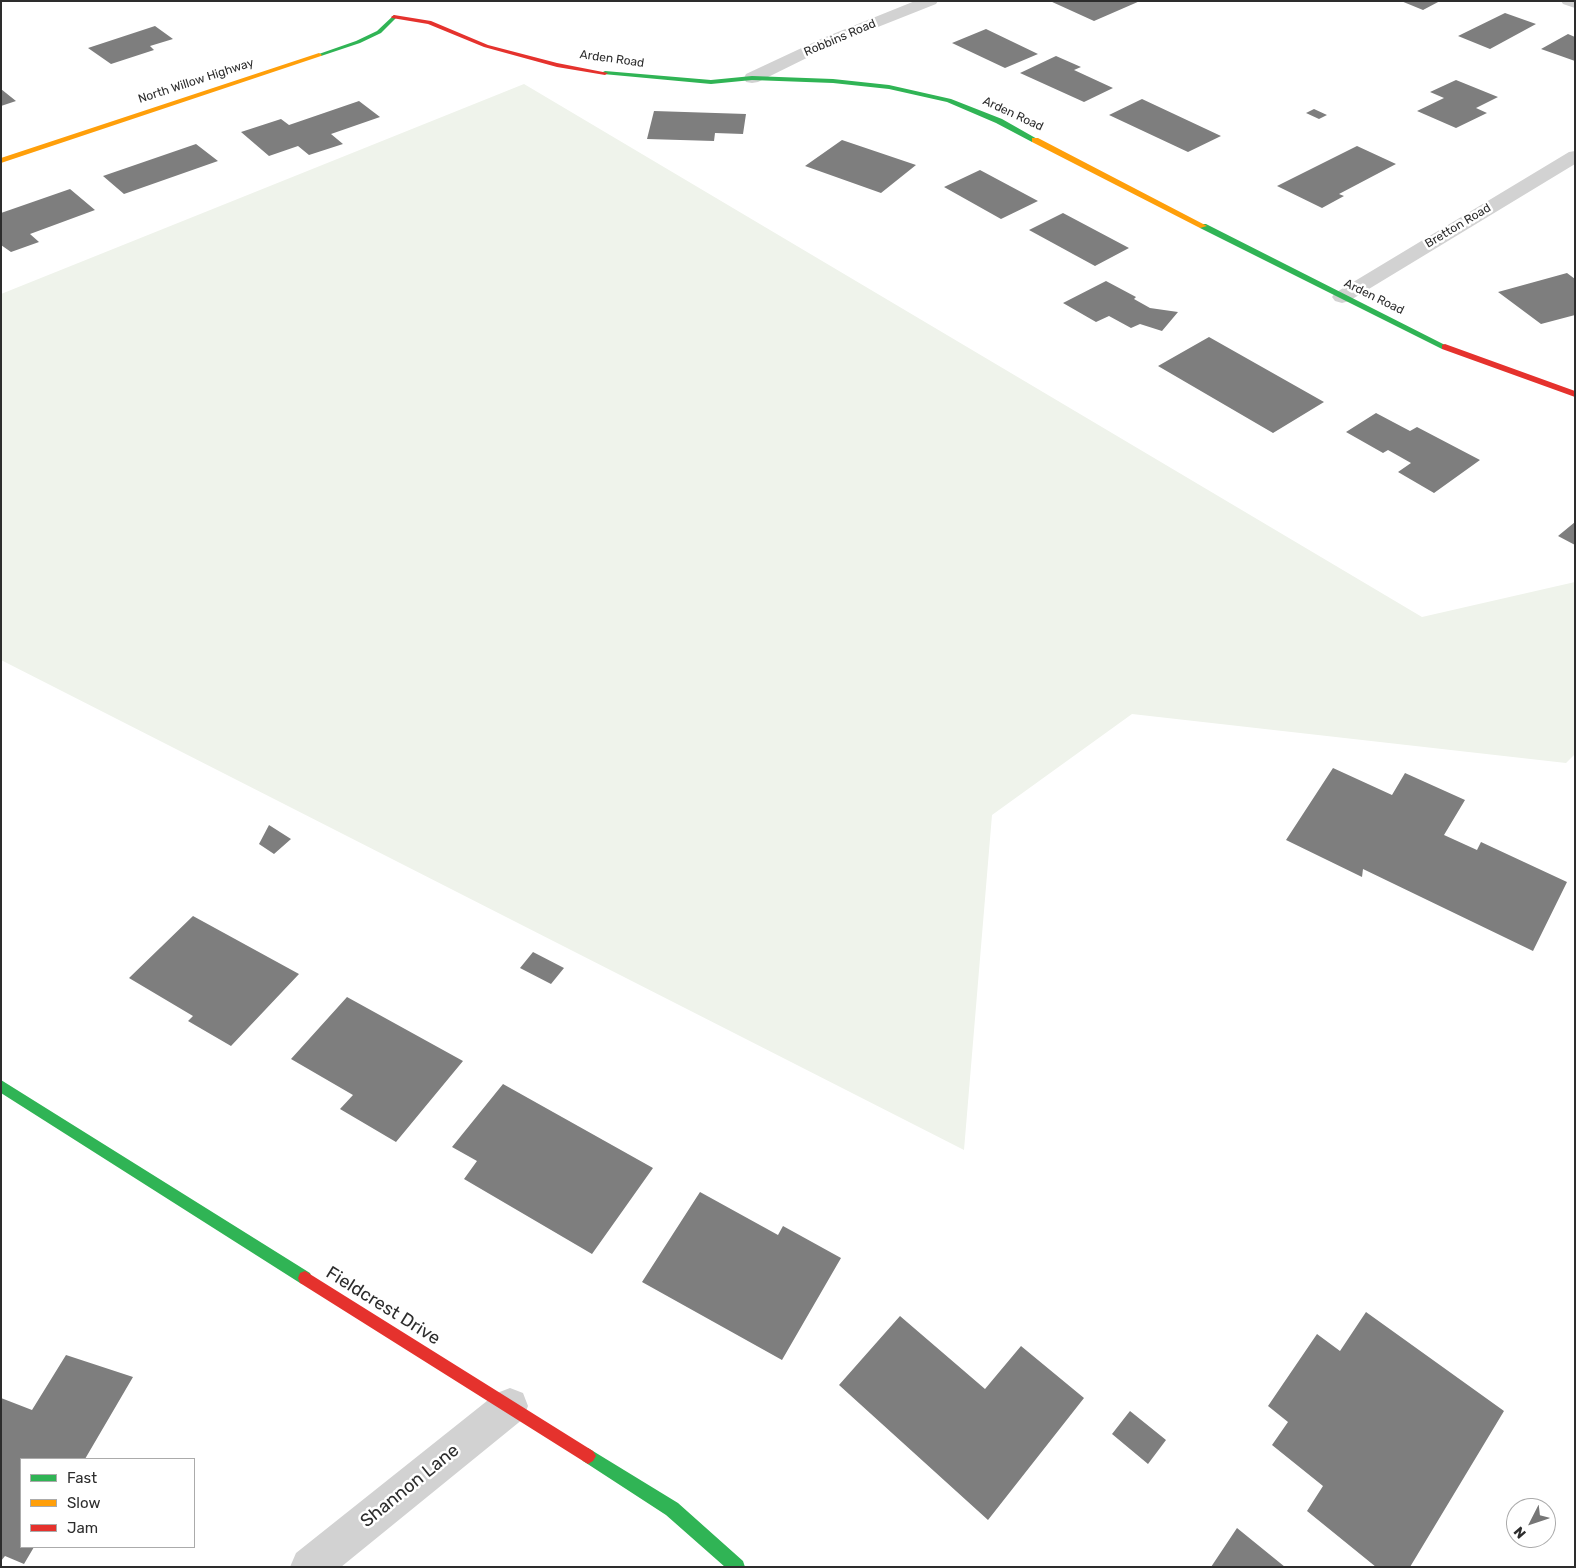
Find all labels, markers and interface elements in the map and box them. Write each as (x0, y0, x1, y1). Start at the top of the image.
street label: Robbins Road (802, 16, 878, 60)
street label: Arden Road (579, 47, 645, 71)
street label: North Willow Highway (136, 55, 256, 107)
street label: Arden Road (981, 94, 1045, 134)
street label: Bretton Road (1423, 201, 1493, 251)
street label: Arden Road (1342, 276, 1406, 318)
street label: Fieldcrest Drive (322, 1262, 444, 1350)
street label: Shannon Lane (356, 1440, 464, 1532)
legend (20, 1458, 195, 1548)
text: Fast (67, 1469, 97, 1487)
text: Slow (67, 1494, 100, 1512)
north arrow (1506, 1498, 1556, 1548)
text: Jam (67, 1519, 98, 1537)
text: N (1510, 1523, 1530, 1542)

